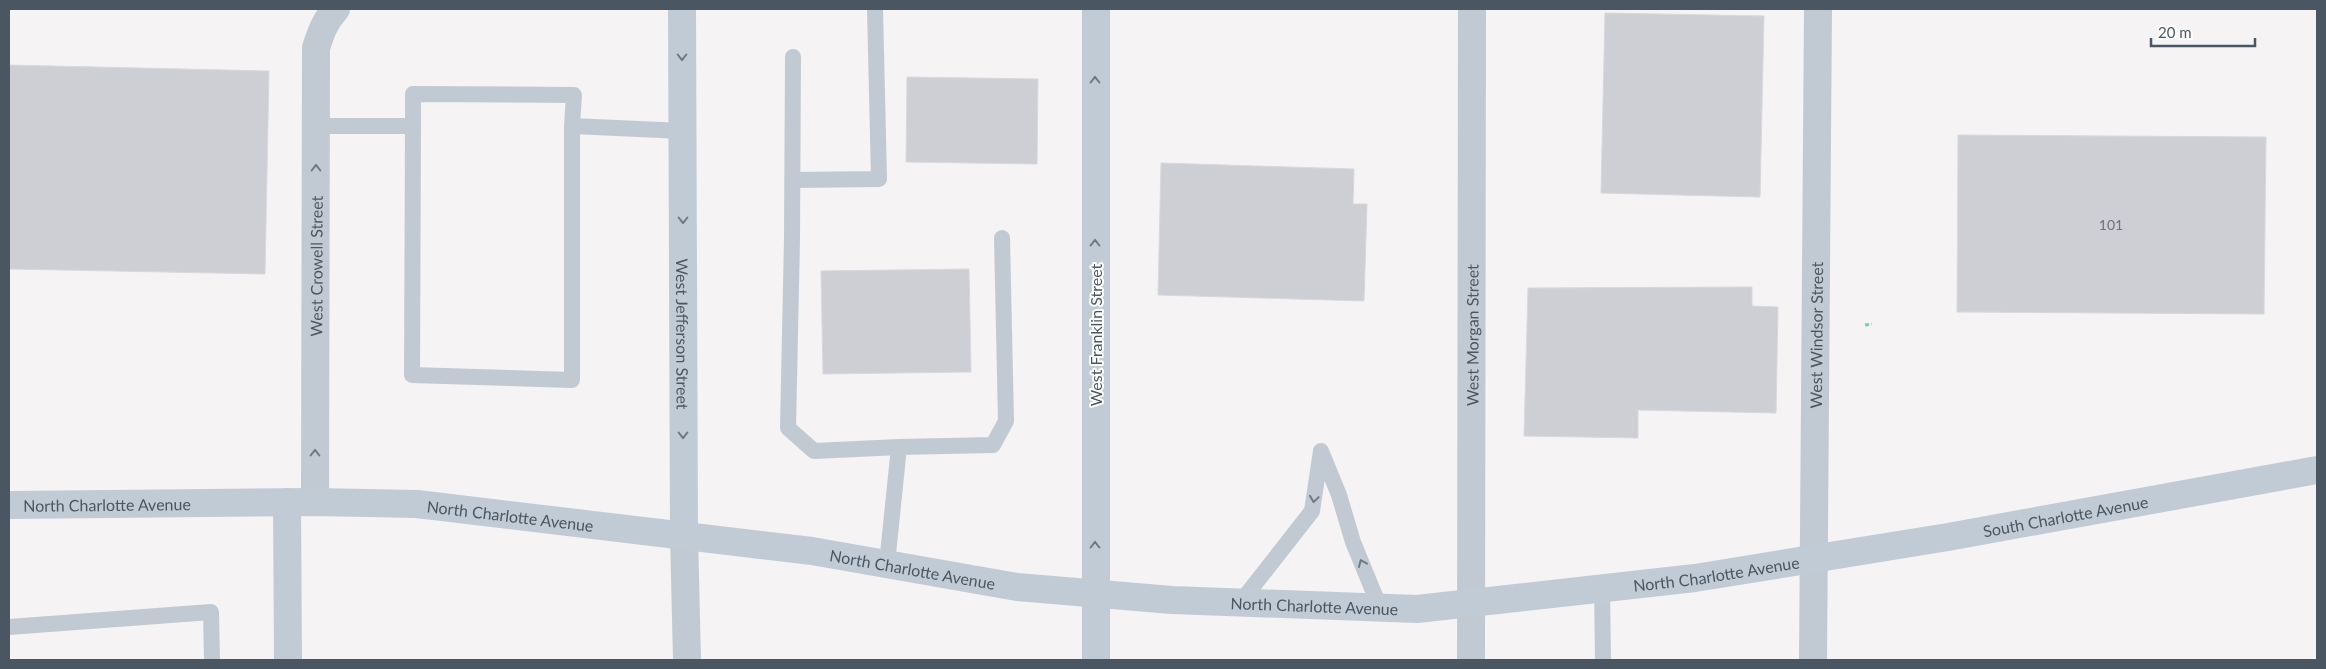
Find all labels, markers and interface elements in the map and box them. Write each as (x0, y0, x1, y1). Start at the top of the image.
scale bar (2151, 15, 2255, 47)
text: 20 m (2158, 23, 2192, 41)
one-way arrow (677, 54, 687, 62)
one-way arrow (1090, 76, 1100, 84)
one-way arrow (311, 164, 321, 172)
street label: West Crowell Street (306, 195, 325, 336)
one-way arrow (678, 216, 688, 224)
house number: 101 (2099, 216, 2123, 233)
one-way arrow (1090, 238, 1100, 246)
street label: West Jefferson Street (673, 258, 693, 410)
street label: West Windsor Street (1805, 261, 1826, 408)
street label: West Franklin Street (1086, 263, 1105, 406)
street label: West Morgan Street (1462, 264, 1481, 406)
one-way arrow (678, 431, 689, 439)
one-way arrow (310, 449, 320, 456)
street label: South Charlotte Avenue (1981, 491, 2149, 540)
street label: North Charlotte Avenue (23, 494, 191, 514)
one-way arrow (1309, 495, 1319, 503)
street label: North Charlotte Avenue (426, 496, 595, 534)
one-way arrow (1090, 541, 1100, 548)
street label: North Charlotte Avenue (828, 545, 997, 593)
street label: North Charlotte Avenue (1632, 552, 1801, 594)
one-way arrow (1357, 559, 1368, 568)
street label: North Charlotte Avenue (1230, 593, 1399, 618)

